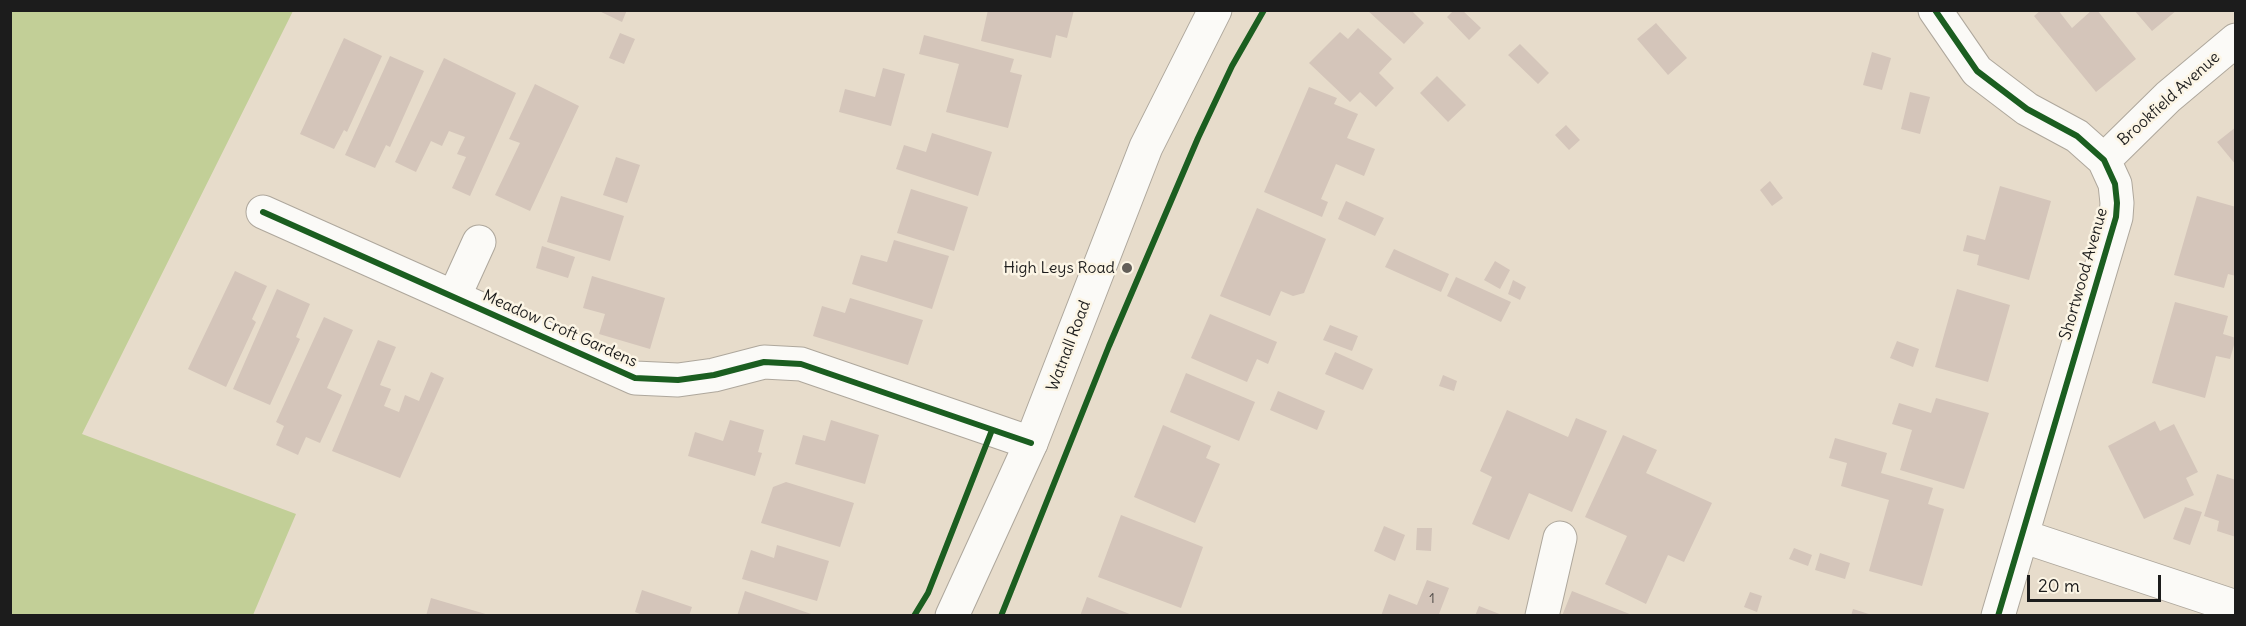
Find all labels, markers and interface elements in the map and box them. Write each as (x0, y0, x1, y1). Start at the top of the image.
street label: Brookfield Avenue (2114, 48, 2224, 150)
street label: Shortwood Avenue (2056, 206, 2112, 342)
place label: High Leys Road (1003, 258, 1115, 278)
marker: High Leys Road (1120, 261, 1134, 275)
street label: Meadow Croft Gardens (480, 286, 640, 372)
street label: Watnall Road (1043, 298, 1095, 394)
scale bar (2030, 563, 2164, 601)
text: 20 m (2038, 574, 2080, 597)
house number: 1 (1429, 591, 1435, 607)

